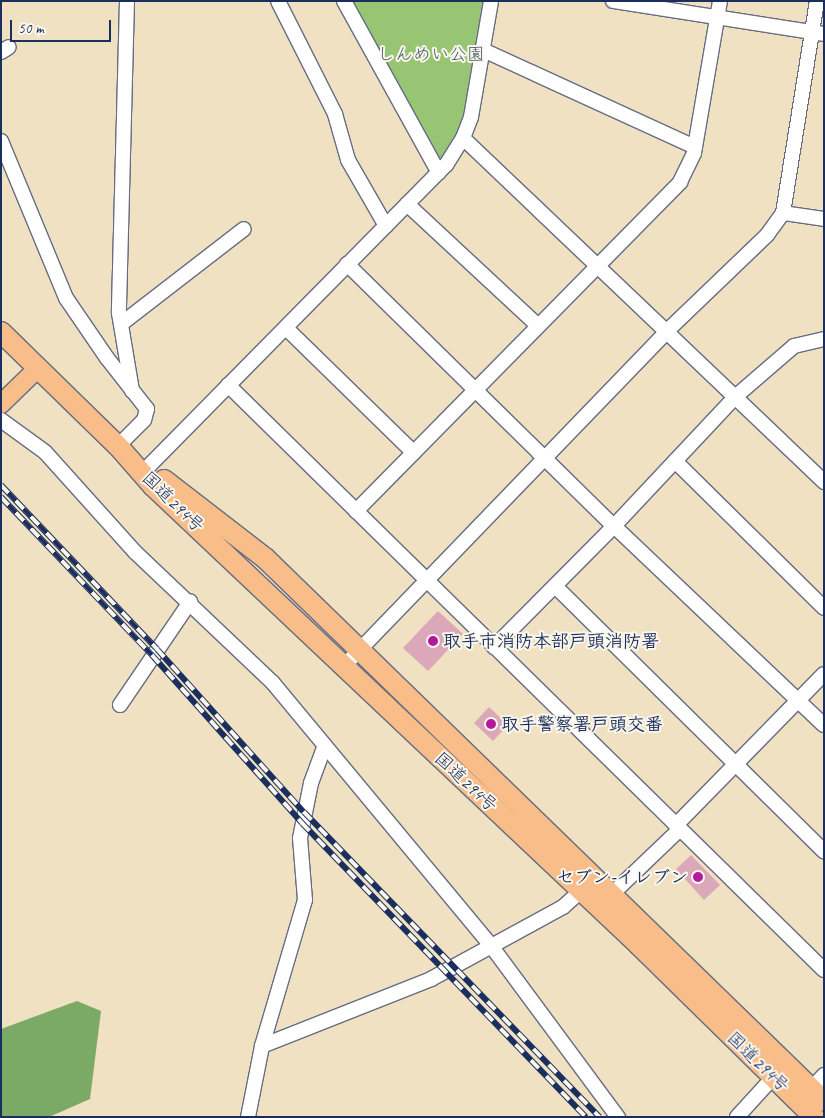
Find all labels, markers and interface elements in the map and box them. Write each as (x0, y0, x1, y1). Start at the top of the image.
scale bar (12, 10, 114, 42)
text: 50 m (18, 19, 44, 38)
park label: しんめい公園 (377, 43, 485, 65)
street label: 国道294号 (137, 467, 209, 537)
place label: 取手市消防本部戸頭消防署 (443, 630, 659, 652)
marker: 取手市消防本部戸頭消防署 (427, 635, 439, 647)
place label: 取手警察署戸頭交番 (501, 713, 663, 735)
marker: 取手警察署戸頭交番 (485, 718, 497, 730)
street label: 国道294号 (430, 747, 502, 817)
place label: セブン-イレブン (556, 866, 688, 888)
marker: セブン-イレブン (692, 871, 704, 883)
street label: 国道294号 (722, 1027, 794, 1097)

